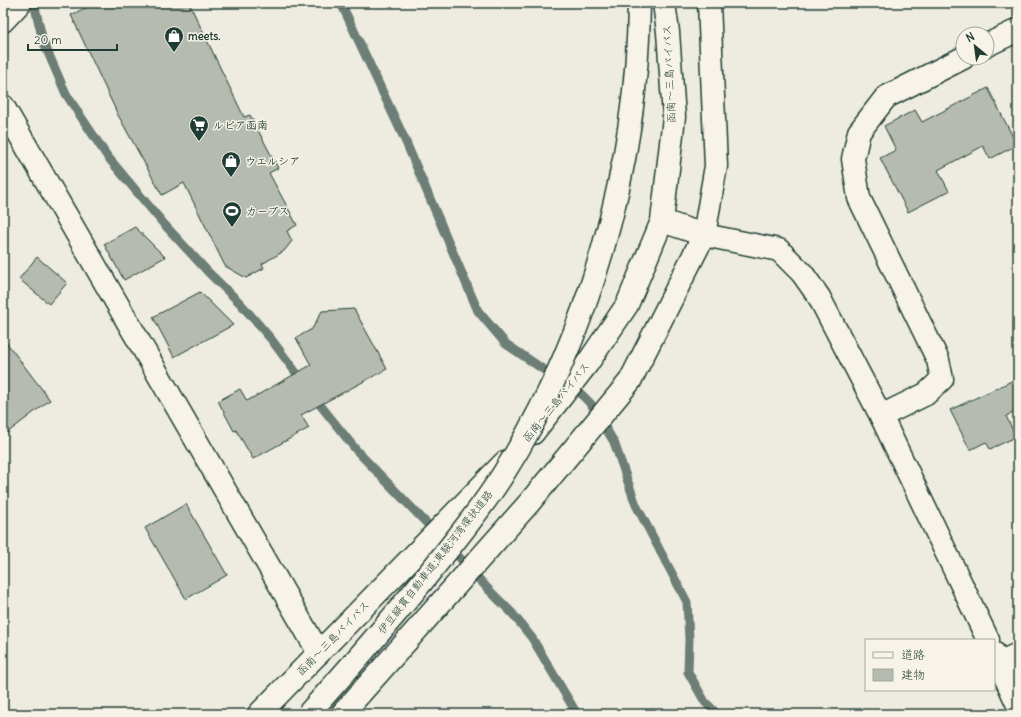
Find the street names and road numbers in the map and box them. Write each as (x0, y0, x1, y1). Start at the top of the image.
street label: 函南～三島バイパス (659, 24, 679, 124)
street label: 函南～三島バイパス (519, 359, 593, 445)
street label: 伊豆縦貫自動車道;東駿河湾環状道路 (374, 487, 496, 637)
street label: 函南～三島バイパス (294, 598, 372, 678)

